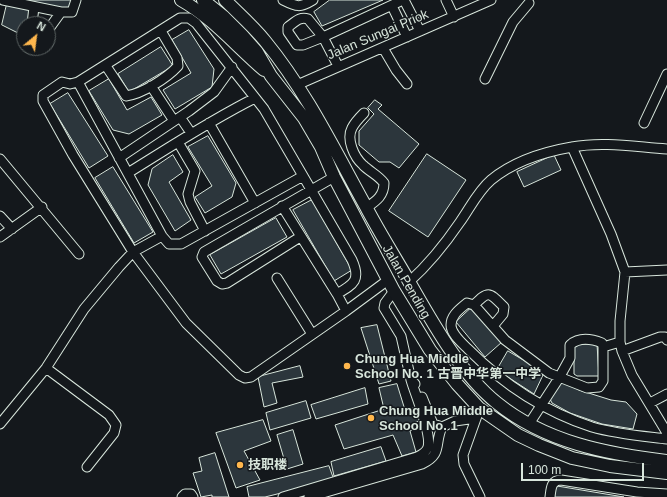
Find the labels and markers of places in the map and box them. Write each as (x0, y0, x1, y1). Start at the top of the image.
place label: Chung Hua Middle School No. 1 古晋中华第一中学 (355, 351, 541, 382)
marker: Chung Hua Middle School No. 1 古晋中华第一中学 (342, 361, 352, 371)
place label: Chung Hua Middle School No. 1 (379, 403, 493, 434)
marker: Chung Hua Middle School No. 1 (366, 413, 376, 423)
place label: 技职楼 (248, 457, 287, 473)
marker: 技职楼 (235, 460, 245, 470)

